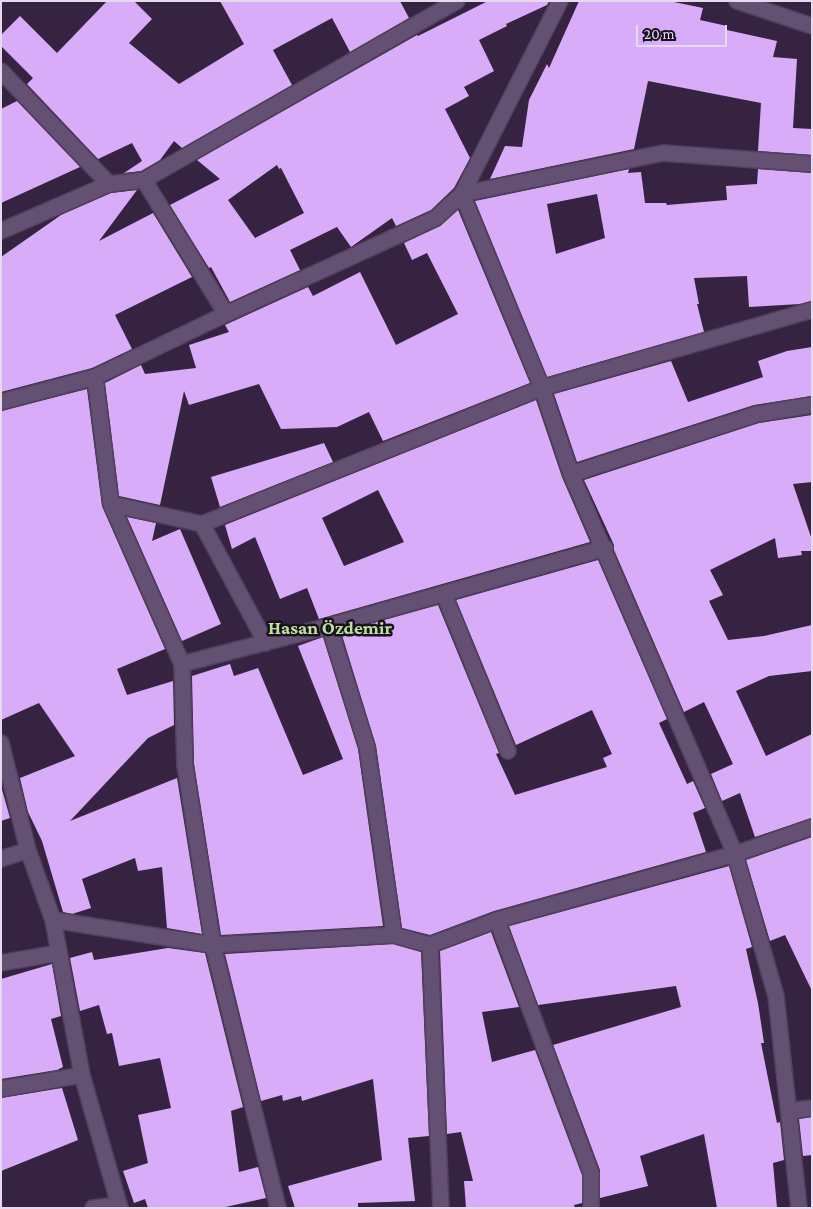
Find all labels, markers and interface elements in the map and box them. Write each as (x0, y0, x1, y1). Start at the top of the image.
scale bar (638, 15, 729, 47)
text: 20 m (644, 26, 675, 42)
district label: Hasan Özdemir (268, 617, 392, 639)

